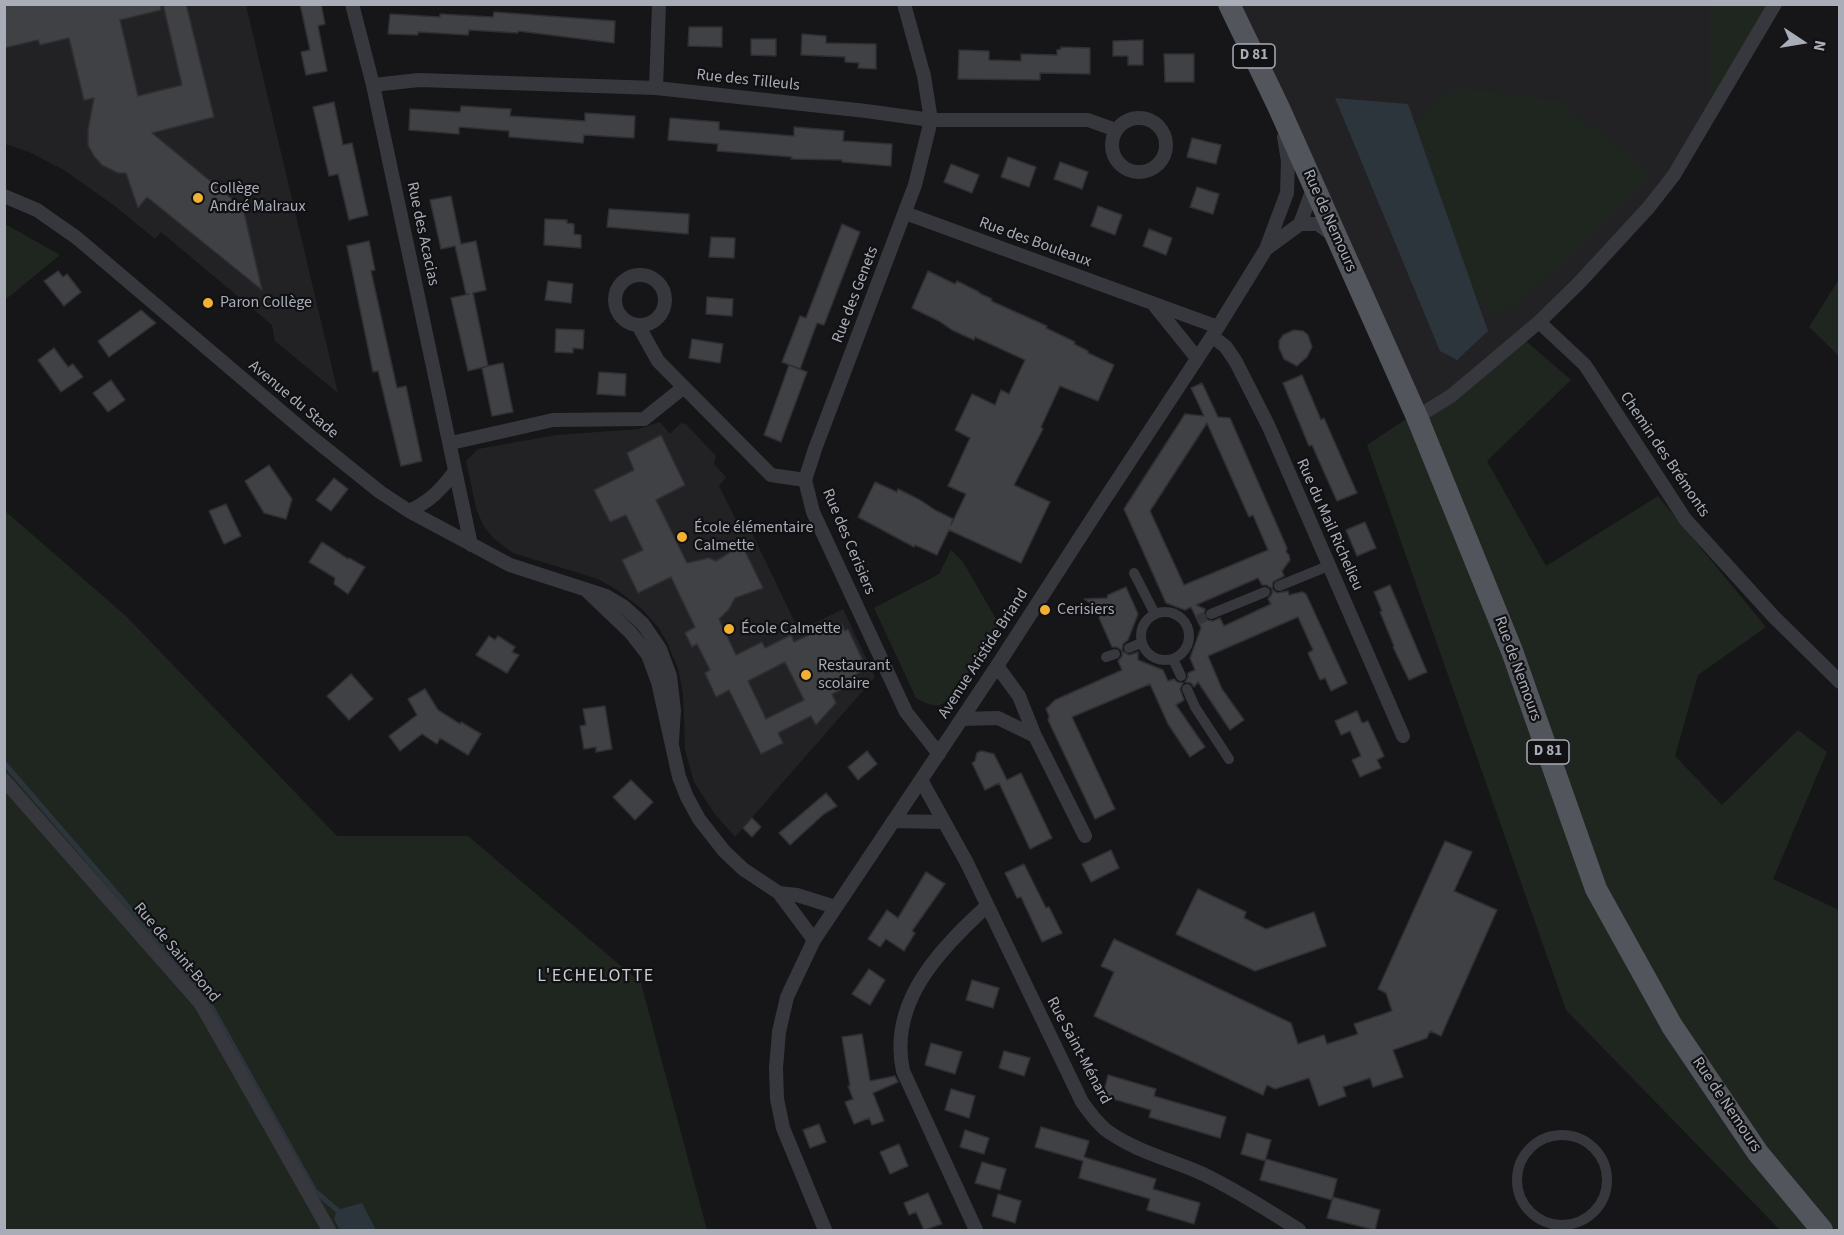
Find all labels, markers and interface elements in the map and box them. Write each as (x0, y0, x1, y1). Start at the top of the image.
north arrow (1772, 12, 1832, 72)
text: N (1808, 38, 1831, 53)
road number: D 81 (1233, 44, 1275, 68)
street label: Rue des Tilleuls (695, 66, 801, 96)
street label: Rue de Nemours (1298, 167, 1360, 275)
place label: Collège André Malraux (210, 179, 306, 217)
street label: Rue des Acacias (402, 180, 442, 288)
marker: Collège André Malraux (191, 191, 205, 205)
street label: Rue des Bouleaux (976, 214, 1094, 272)
street label: Rue des Genets (829, 244, 883, 346)
place label: Paron Collège (220, 293, 312, 313)
marker: Paron Collège (201, 296, 215, 310)
street label: Avenue du Stade (244, 357, 342, 443)
street label: Chemin des Brémonts (1615, 389, 1713, 521)
street label: Rue du Mail Richelieu (1291, 456, 1367, 594)
street label: Rue des Cerisiers (817, 486, 879, 598)
place label: École élémentaire Calmette (694, 518, 813, 556)
marker: École élémentaire Calmette (675, 530, 689, 544)
street label: Avenue Aristide Briand (935, 585, 1033, 723)
place label: Cerisiers (1057, 600, 1114, 620)
marker: Cerisiers (1038, 603, 1052, 617)
street label: Rue de Nemours (1489, 614, 1545, 724)
place label: École Calmette (741, 619, 841, 639)
marker: École Calmette (722, 622, 736, 636)
place label: Restaurant scolaire (818, 656, 890, 694)
marker: Restaurant scolaire (799, 668, 813, 682)
road number: D 81 (1527, 740, 1569, 764)
street label: Rue de Saint-Bond (129, 899, 223, 1007)
district label: L'ECHELOTTE (537, 966, 655, 988)
street label: Rue Saint-Ménard (1042, 994, 1114, 1108)
street label: Rue de Nemours (1687, 1054, 1765, 1156)

